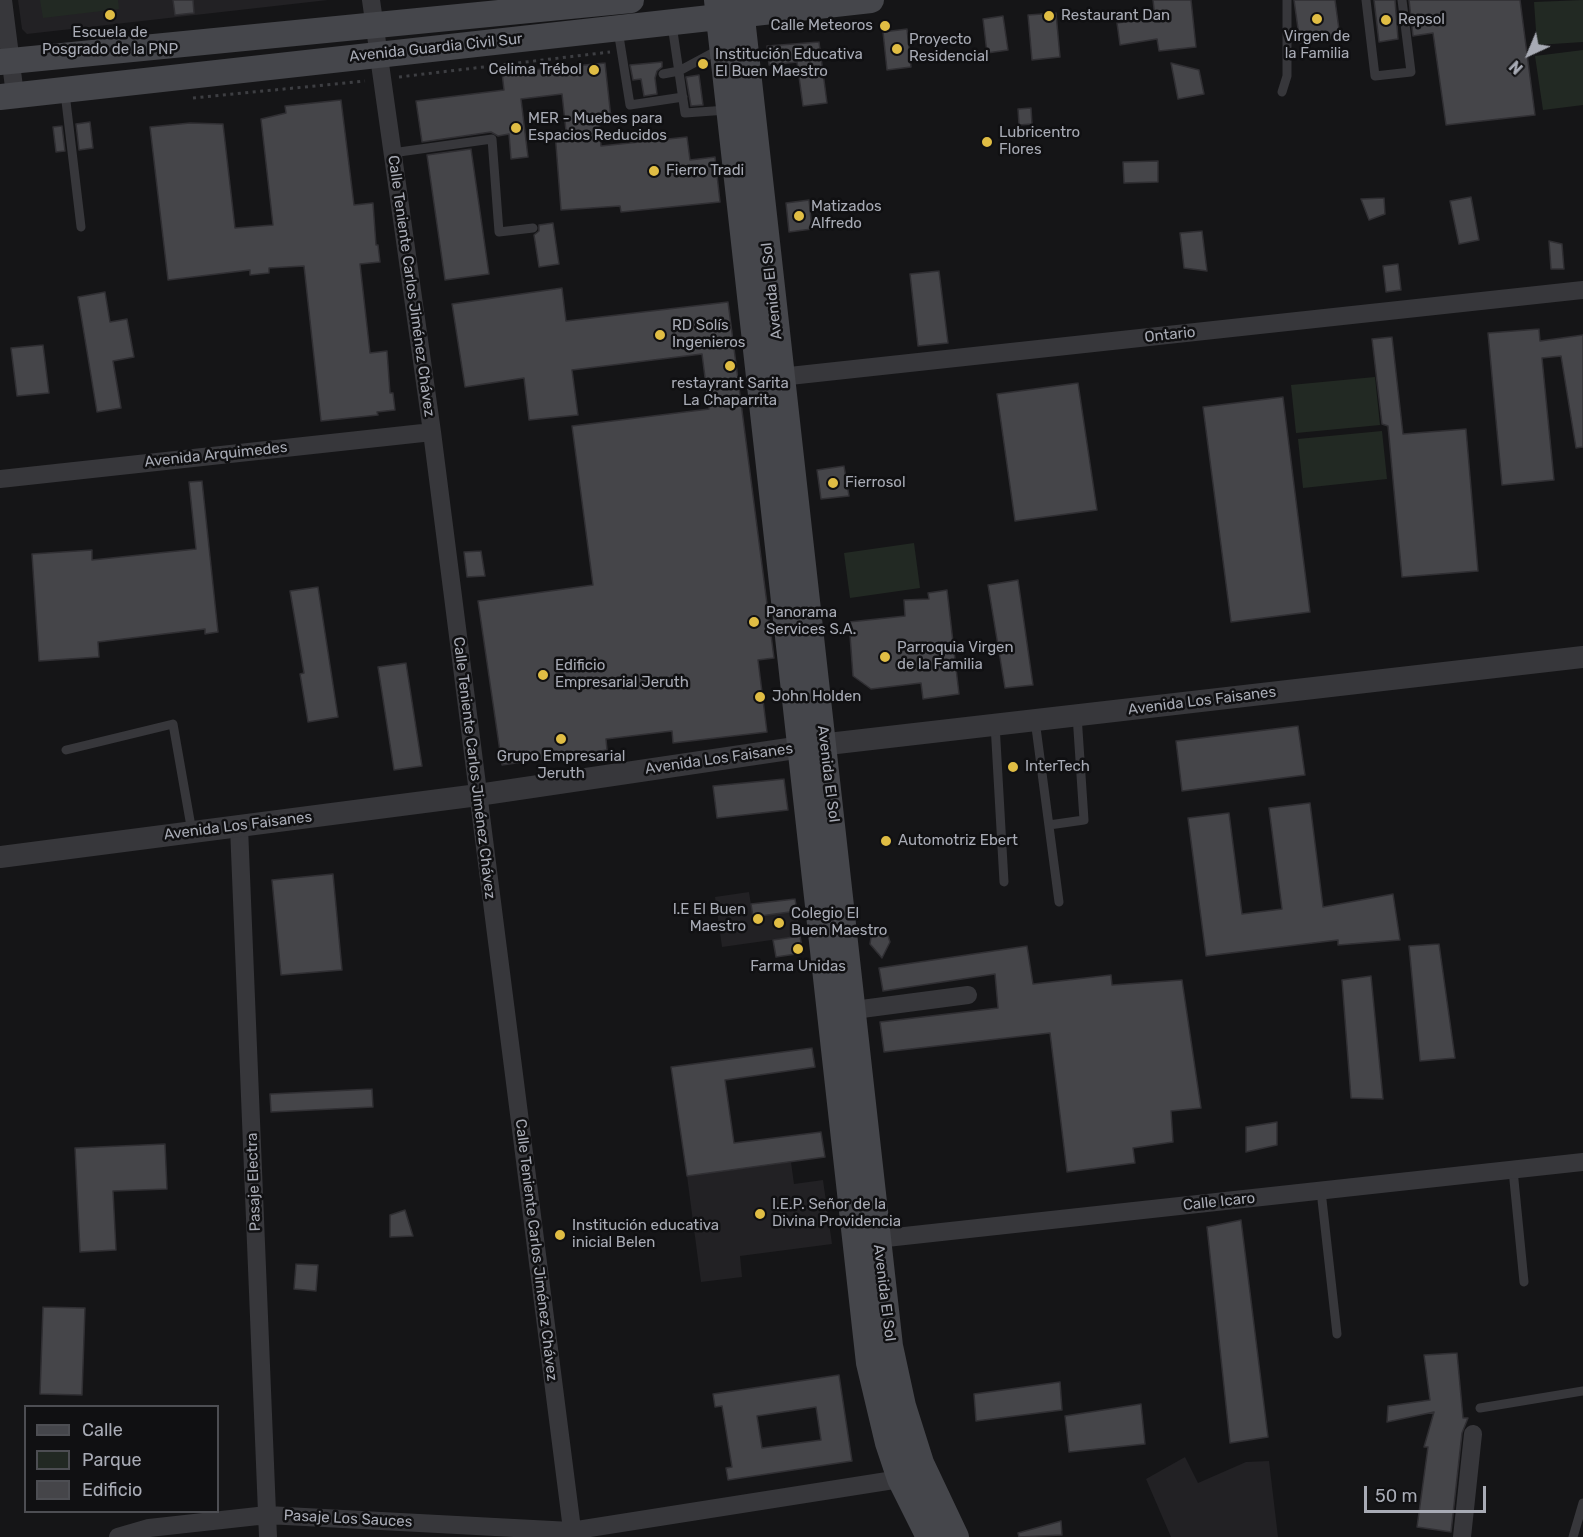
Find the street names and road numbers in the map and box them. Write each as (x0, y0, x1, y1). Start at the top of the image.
street label: Avenida Guardia Civil Sur (348, 30, 524, 66)
street label: Calle Teniente Carlos Jiménez Chávez (384, 154, 438, 418)
street label: Avenida El Sol (758, 242, 786, 340)
street label: Ontario (1144, 323, 1196, 347)
street label: Avenida Arquimedes (144, 439, 288, 471)
street label: Calle Teniente Carlos Jiménez Chávez (449, 636, 499, 900)
street label: Avenida Los Faisanes (1127, 683, 1277, 719)
street label: Avenida El Sol (813, 724, 843, 824)
street label: Avenida Los Faisanes (644, 740, 794, 778)
street label: Avenida Los Faisanes (163, 808, 313, 844)
street label: Calle Teniente Carlos Jiménez Chávez (511, 1118, 561, 1382)
street label: Pasaje Electra (243, 1132, 265, 1232)
street label: Calle Icaro (1182, 1189, 1256, 1215)
street label: Avenida El Sol (869, 1243, 899, 1343)
street label: Pasaje Los Sauces (283, 1507, 413, 1531)

